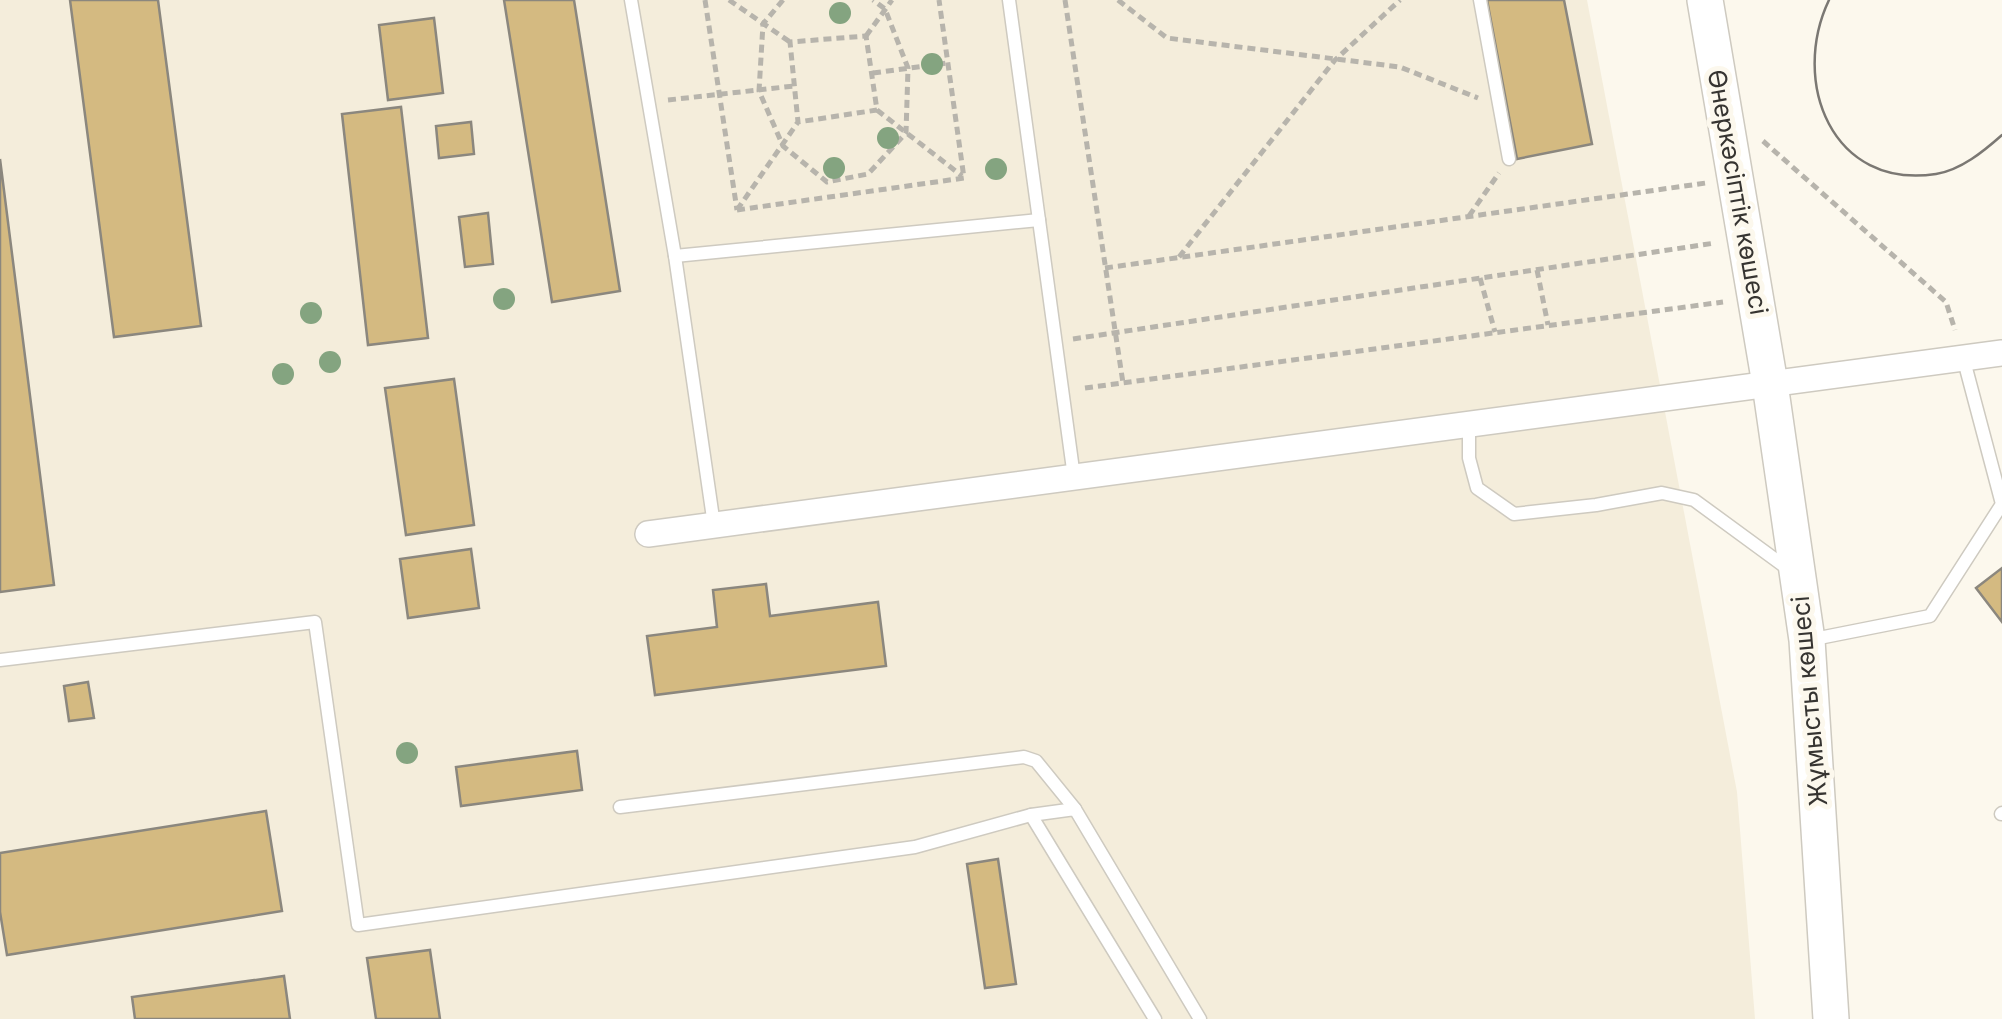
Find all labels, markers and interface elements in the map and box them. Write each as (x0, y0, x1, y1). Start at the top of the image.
street label: Өнеркәсіптік көшесі (1702, 67, 1774, 317)
street label: Жұмысты көшесі (1785, 595, 1833, 807)

